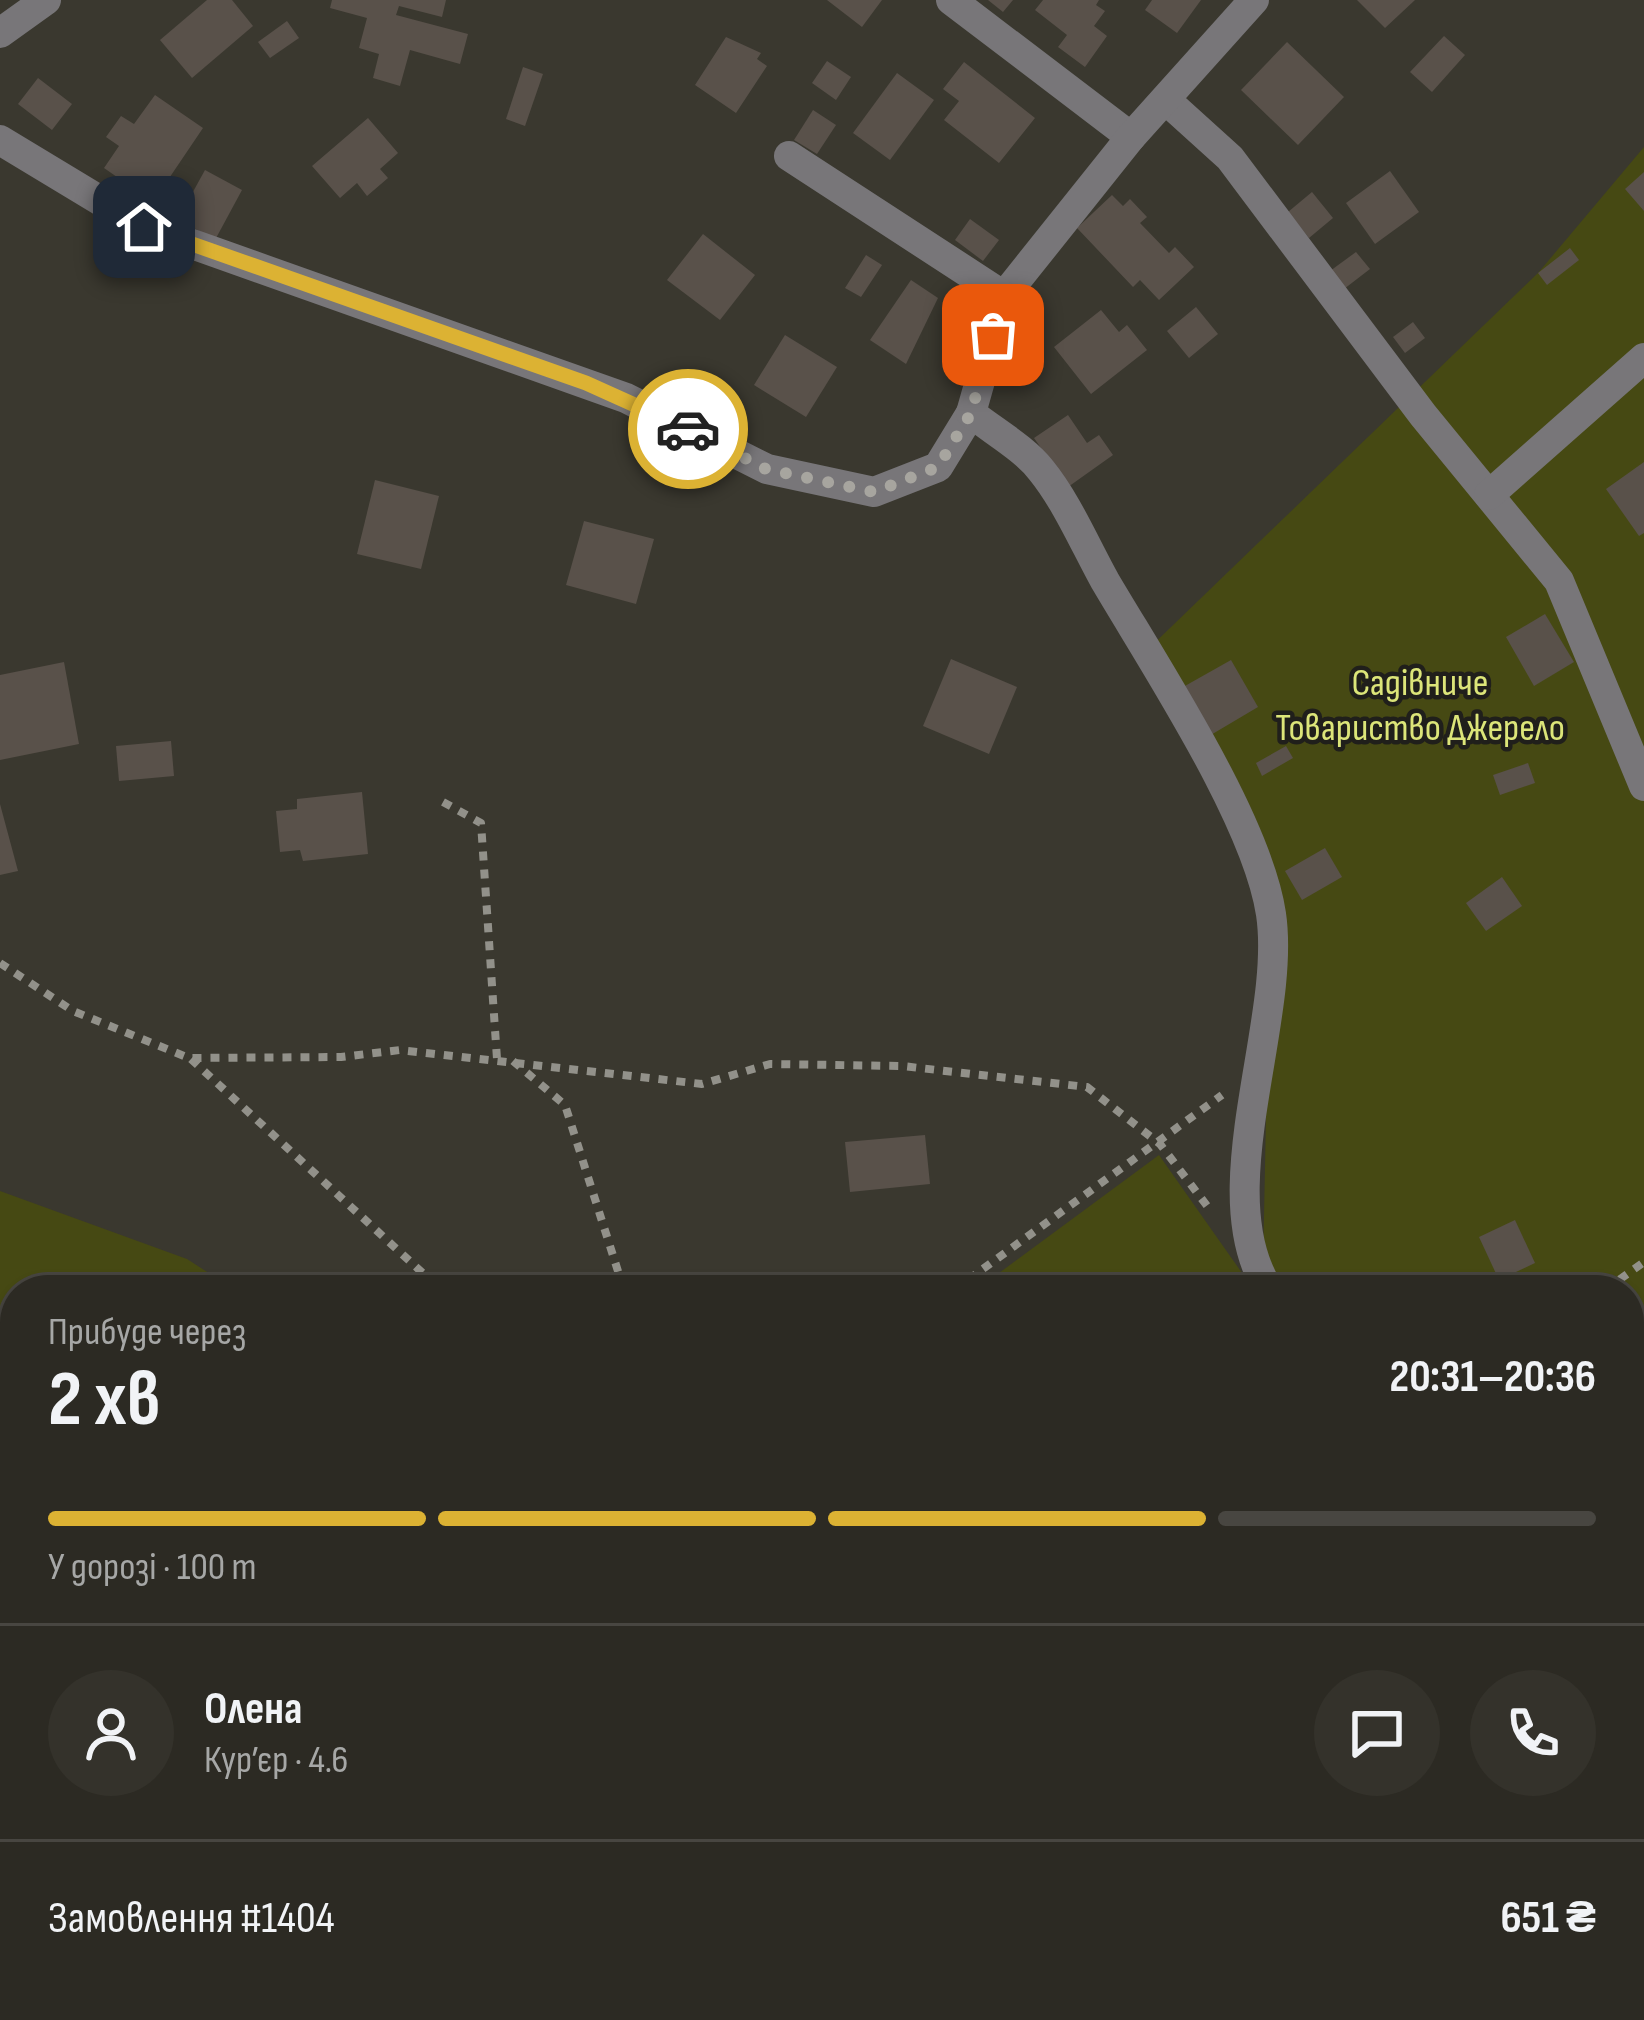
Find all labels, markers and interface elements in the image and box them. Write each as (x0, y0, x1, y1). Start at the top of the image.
pin (93, 176, 195, 278)
icon: home (111, 194, 177, 260)
pin (942, 284, 1044, 386)
icon: bag (960, 302, 1026, 368)
courier (628, 369, 748, 489)
icon: car (655, 396, 721, 462)
park label: Садівниче Товариство Джерело (1275, 660, 1565, 752)
text: Прибуде через (48, 1309, 246, 1356)
text: 20:31–20:36 (1390, 1350, 1596, 1405)
text: 2 хв (48, 1354, 161, 1447)
text: У дорозі · 100 m (48, 1544, 256, 1591)
button: person (48, 1670, 174, 1796)
button: chat (1314, 1670, 1440, 1796)
button: phone (1470, 1670, 1596, 1796)
text: Олена (204, 1682, 302, 1737)
text: Кур’єр · 4.6 (204, 1737, 348, 1784)
text: Замовлення #1404 (48, 1891, 335, 1946)
text: 651 ₴ (1500, 1891, 1596, 1946)

